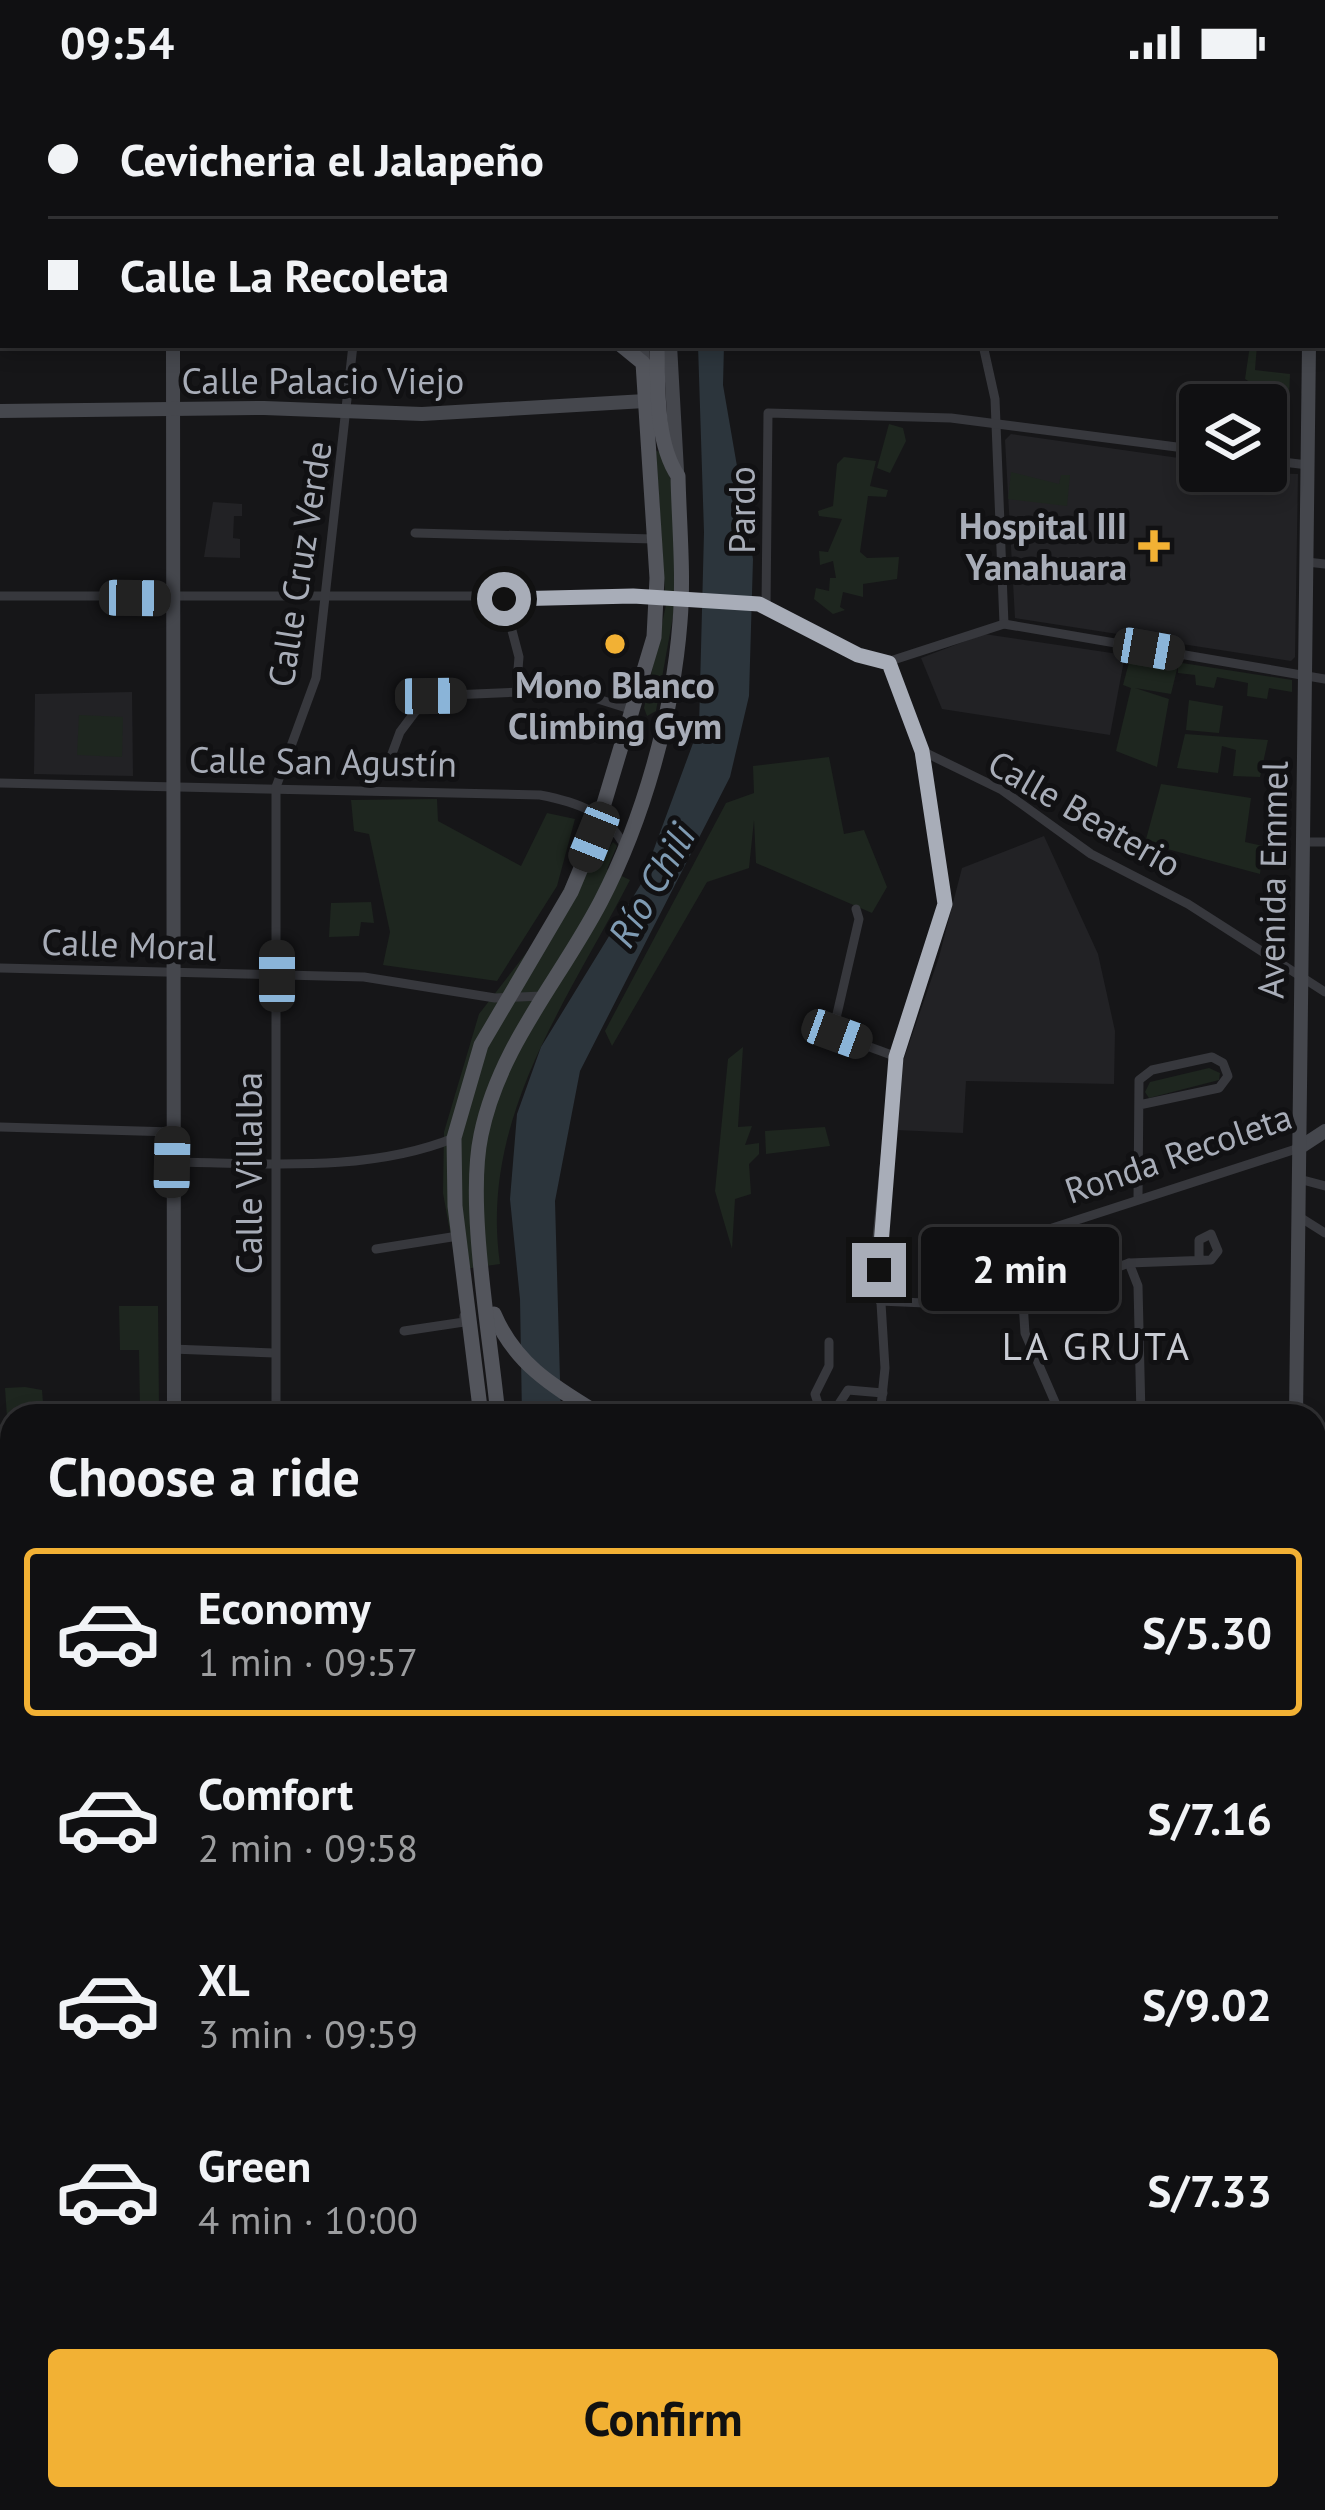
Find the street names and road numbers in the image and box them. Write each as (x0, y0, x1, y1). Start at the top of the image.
street label: Calle Palacio Viejo (182, 357, 464, 404)
street label: Calle Cruz Verde (256, 438, 342, 690)
street label: Pardo (718, 466, 765, 554)
street label: Calle San Agustín (189, 735, 457, 787)
street label: Calle Beaterio (980, 739, 1190, 887)
street label: Avenida Emmel (1246, 760, 1298, 999)
street label: Calle Moral (41, 917, 218, 971)
street label: Calle Villalba (225, 1072, 272, 1274)
street label: Ronda Recoleta (1058, 1092, 1298, 1214)

